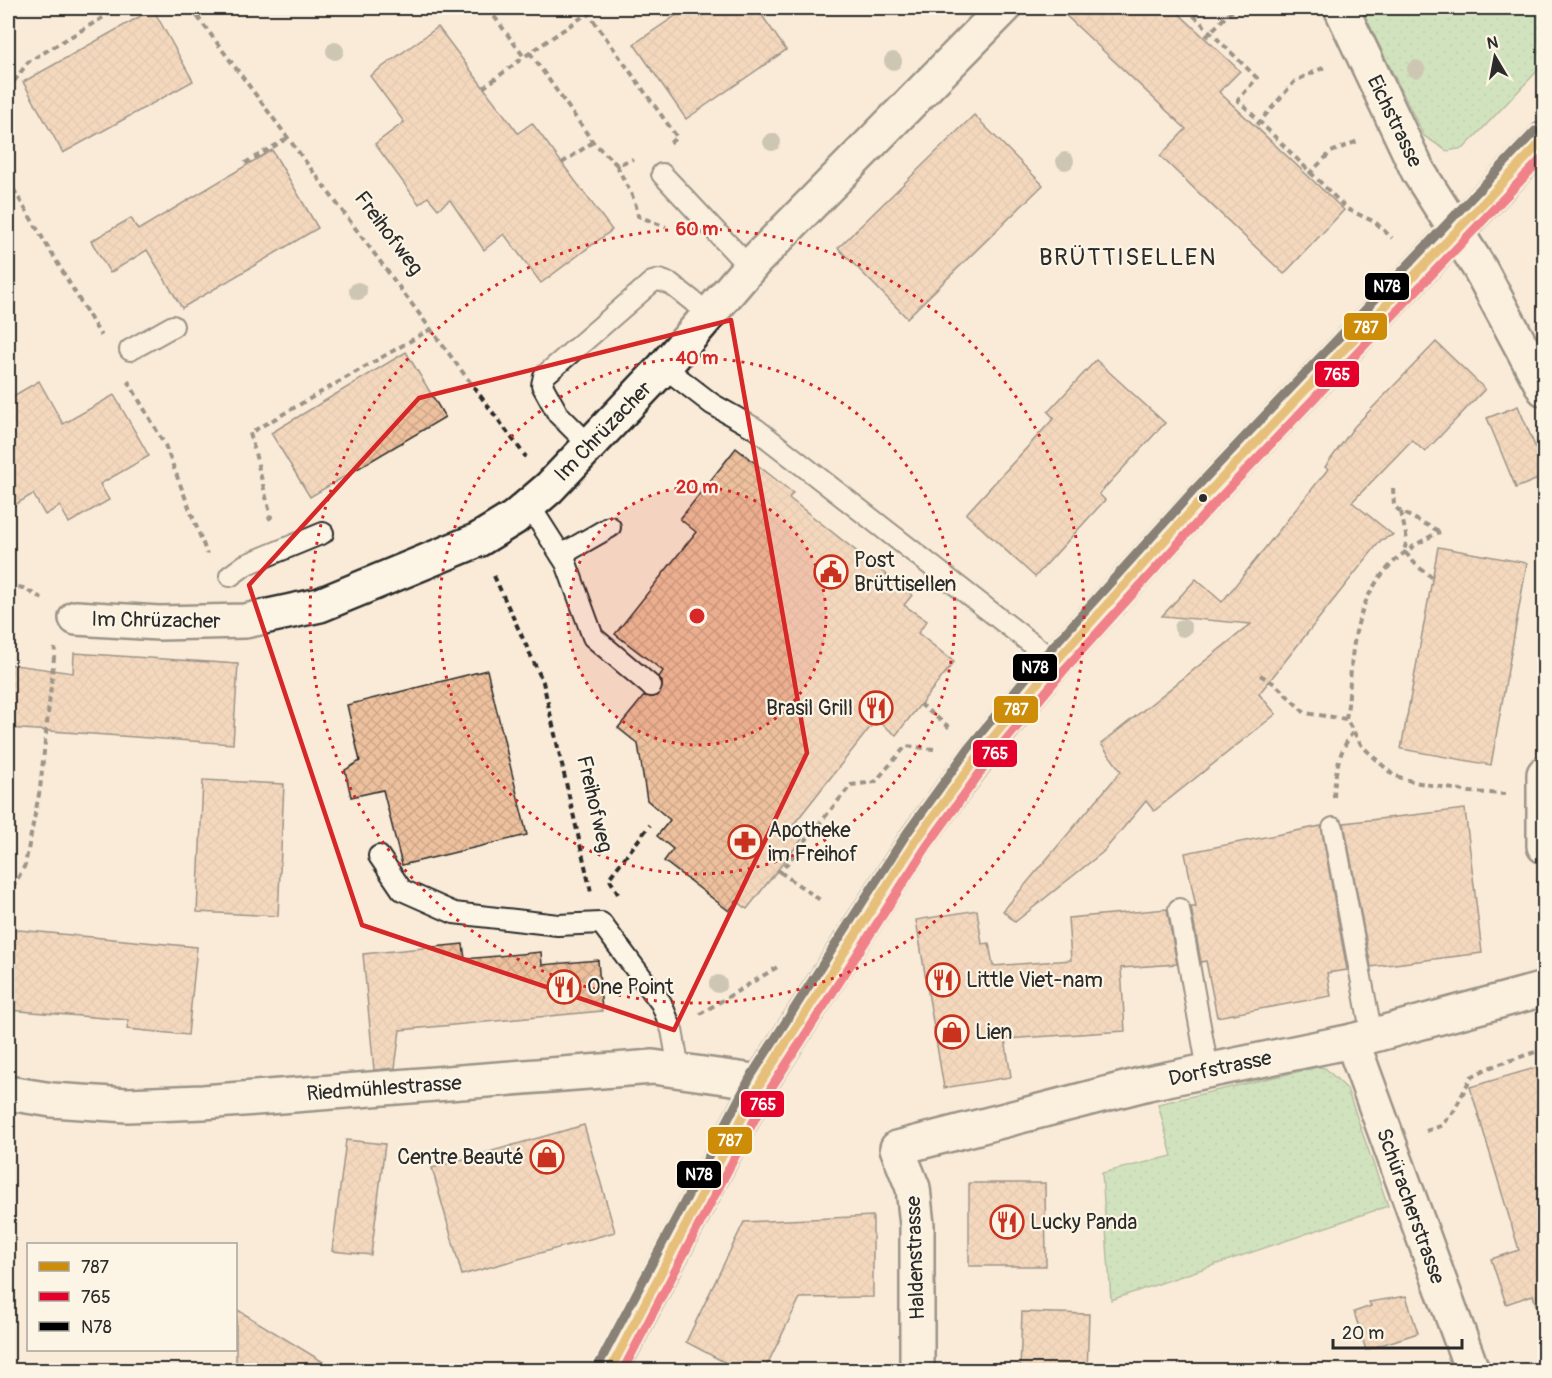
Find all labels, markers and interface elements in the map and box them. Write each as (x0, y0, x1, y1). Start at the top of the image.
north arrow (1465, 27, 1525, 87)
text: N (1486, 32, 1500, 54)
street label: Eichstrasse (1361, 71, 1429, 172)
street label: Freihofweg (348, 186, 429, 281)
text: 60 m (676, 218, 718, 241)
district label: BRÜTTISELLEN (1039, 243, 1217, 272)
line badge: N78 (1364, 272, 1410, 301)
text: N78 (1373, 277, 1401, 297)
line badge: 787 (1343, 312, 1388, 341)
text: 787 (1354, 318, 1379, 338)
text: 40 m (676, 347, 718, 370)
line badge: 765 (1314, 360, 1360, 388)
text: 765 (1324, 365, 1351, 385)
street label: Im Chrüzacher (549, 375, 658, 487)
text: 20 m (676, 476, 718, 499)
unlabelled marker (1197, 492, 1209, 504)
place label: Post Brüttisellen (854, 547, 956, 598)
public building icon: Post Brüttisellen (813, 554, 849, 590)
street label: Im Chrüzacher (91, 606, 221, 635)
centre of rings (687, 606, 707, 626)
line badge: N78 (1012, 653, 1058, 682)
text: N78 (1021, 658, 1049, 678)
restaurant icon: Brasil Grill (858, 690, 894, 726)
place label: Brasil Grill (766, 695, 853, 722)
line badge: 787 (993, 695, 1039, 724)
text: 787 (1004, 700, 1029, 720)
line badge: 765 (972, 739, 1018, 768)
text: 765 (982, 744, 1009, 764)
street label: Freihofweg (570, 753, 619, 855)
place label: Apotheke im Freihof (768, 817, 858, 868)
pharmacy icon: Apotheke im Freihof (727, 824, 763, 860)
restaurant icon: Little Viet-nam (925, 962, 961, 998)
place label: Little Viet-nam (966, 967, 1103, 994)
restaurant icon: One Point (546, 969, 582, 1005)
place label: One Point (587, 974, 674, 1001)
shop icon: Lien (934, 1014, 970, 1050)
place label: Lien (975, 1019, 1012, 1046)
street label: Dorfstrasse (1166, 1044, 1275, 1093)
street label: Riedmühlestrasse (306, 1070, 463, 1107)
line badge: 765 (740, 1090, 785, 1118)
text: 765 (750, 1095, 777, 1115)
street label: Schüracherstrasse (1370, 1125, 1451, 1288)
line badge: 787 (707, 1126, 753, 1155)
text: 787 (718, 1131, 743, 1151)
shop icon: Centre Beauté (529, 1139, 565, 1175)
place label: Centre Beauté (397, 1144, 524, 1171)
line badge: N78 (676, 1160, 722, 1189)
text: N78 (685, 1165, 713, 1185)
street label: Haldenstrasse (900, 1195, 931, 1321)
restaurant icon: Lucky Panda (989, 1204, 1025, 1240)
place label: Lucky Panda (1030, 1209, 1137, 1236)
legend (27, 1243, 237, 1351)
text: 787 (81, 1256, 110, 1279)
text: 765 (81, 1286, 111, 1309)
scale bar (1333, 1312, 1462, 1350)
text: N78 (81, 1316, 112, 1339)
text: 20 m (1342, 1322, 1384, 1345)

